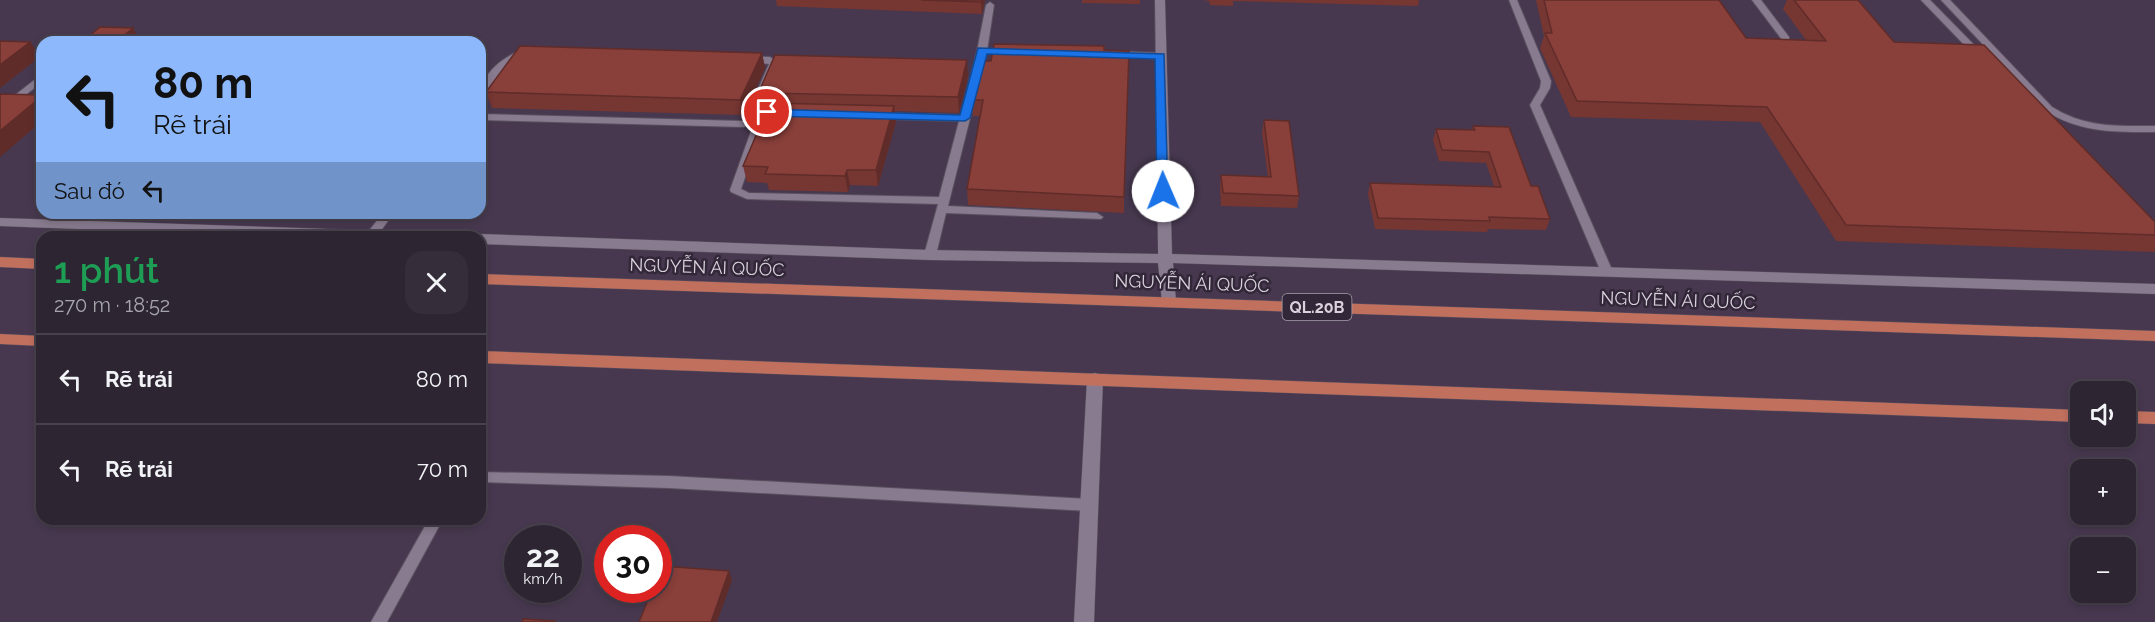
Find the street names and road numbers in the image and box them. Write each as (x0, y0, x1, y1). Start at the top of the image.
street label: NGUYỄN ÁI QUỐC (629, 252, 785, 280)
street label: NGUYỄN ÁI QUỐC (1114, 268, 1270, 296)
street label: NGUYỄN ÁI QUỐC (1600, 285, 1756, 313)
road number: QL.20B (1282, 294, 1352, 320)

